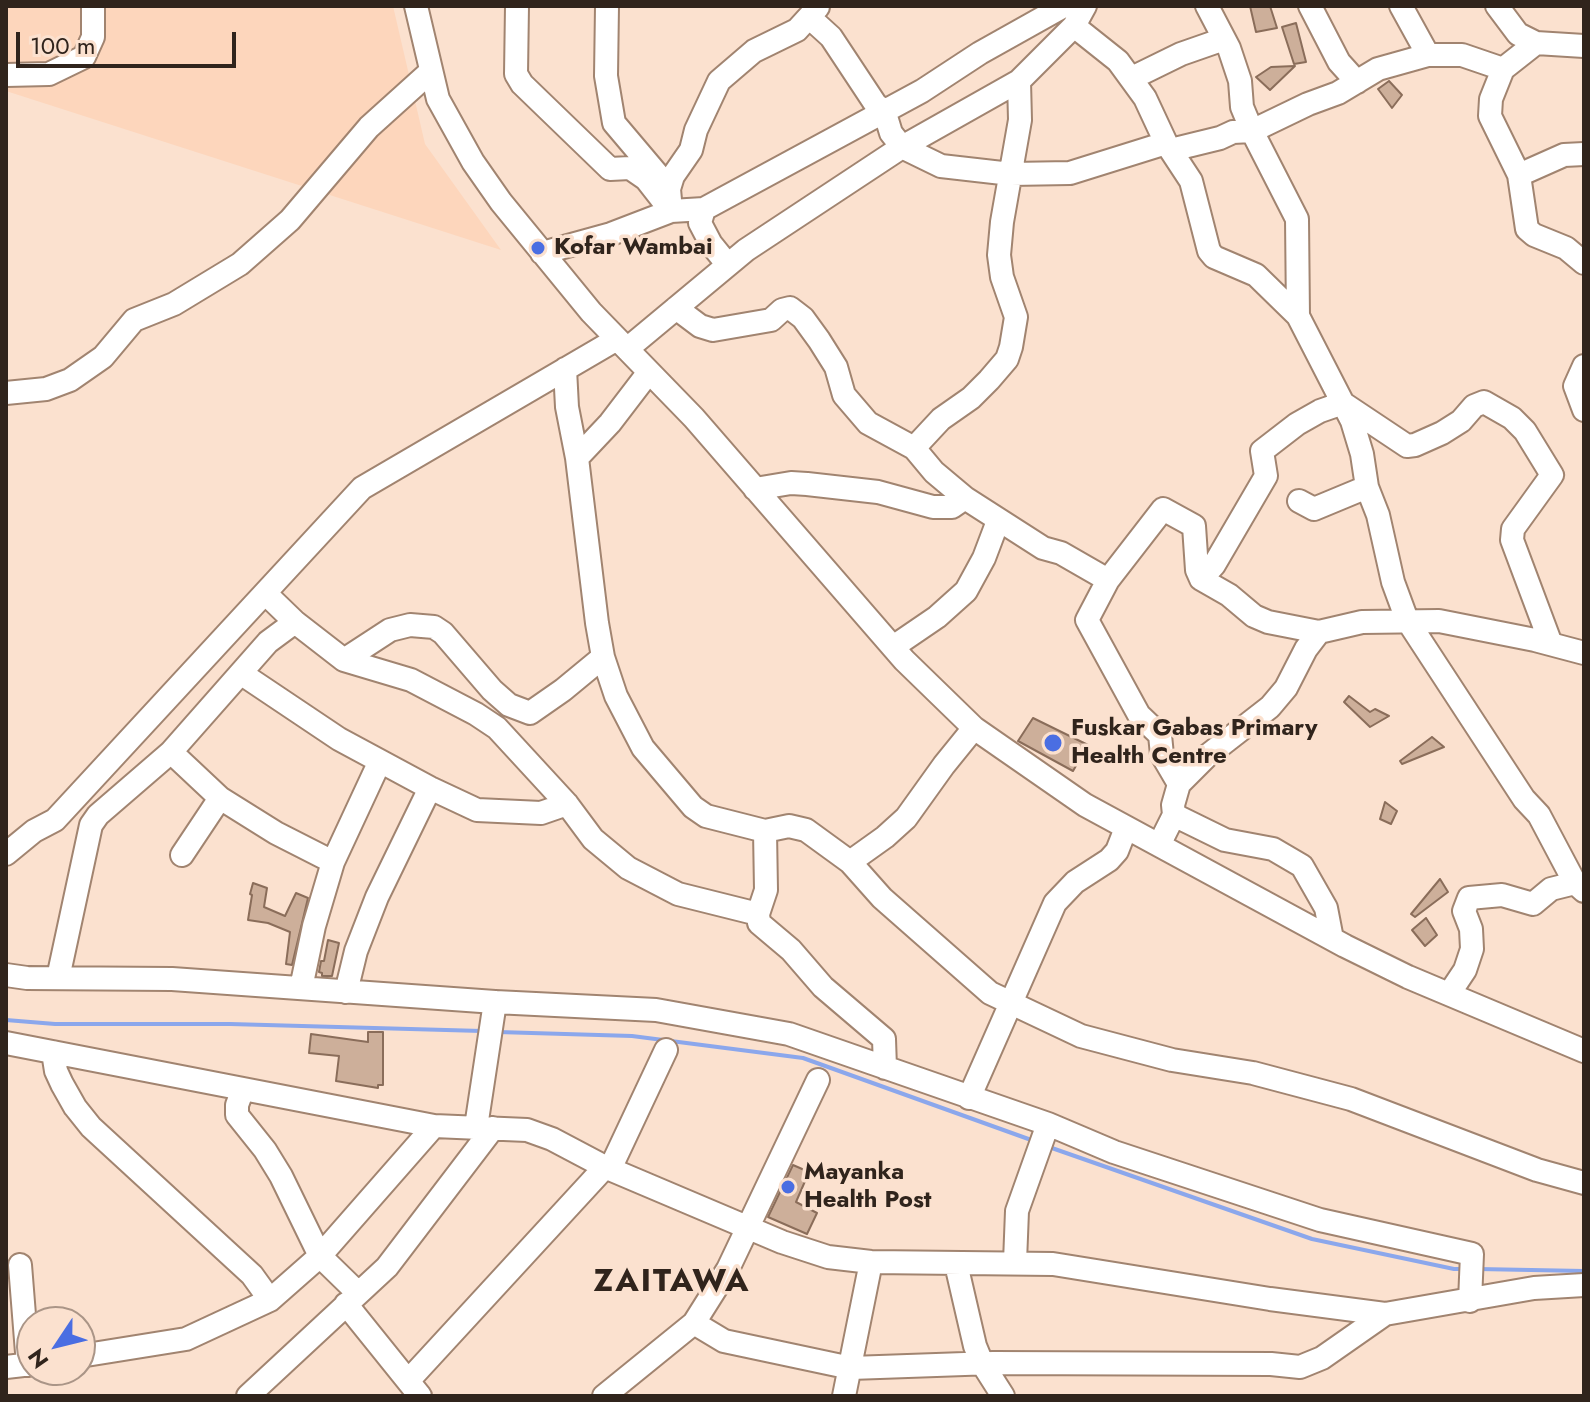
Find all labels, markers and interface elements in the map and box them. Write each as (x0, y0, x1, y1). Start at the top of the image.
scale bar (20, 16, 240, 66)
text: 100 m (30, 28, 96, 63)
place label: Kofar Wambai (554, 234, 713, 262)
marker: Kofar Wambai (529, 239, 547, 257)
place label: Fuskar Gabas Primary Health Centre (1071, 715, 1317, 771)
marker: Fuskar Gabas Primary Health Centre (1042, 732, 1064, 754)
place label: Mayanka Health Post (804, 1159, 931, 1215)
marker: Mayanka Health Post (779, 1178, 797, 1196)
district label: ZAITAWA (593, 1264, 751, 1302)
north arrow (16, 1306, 96, 1386)
text: N (20, 1342, 56, 1375)

